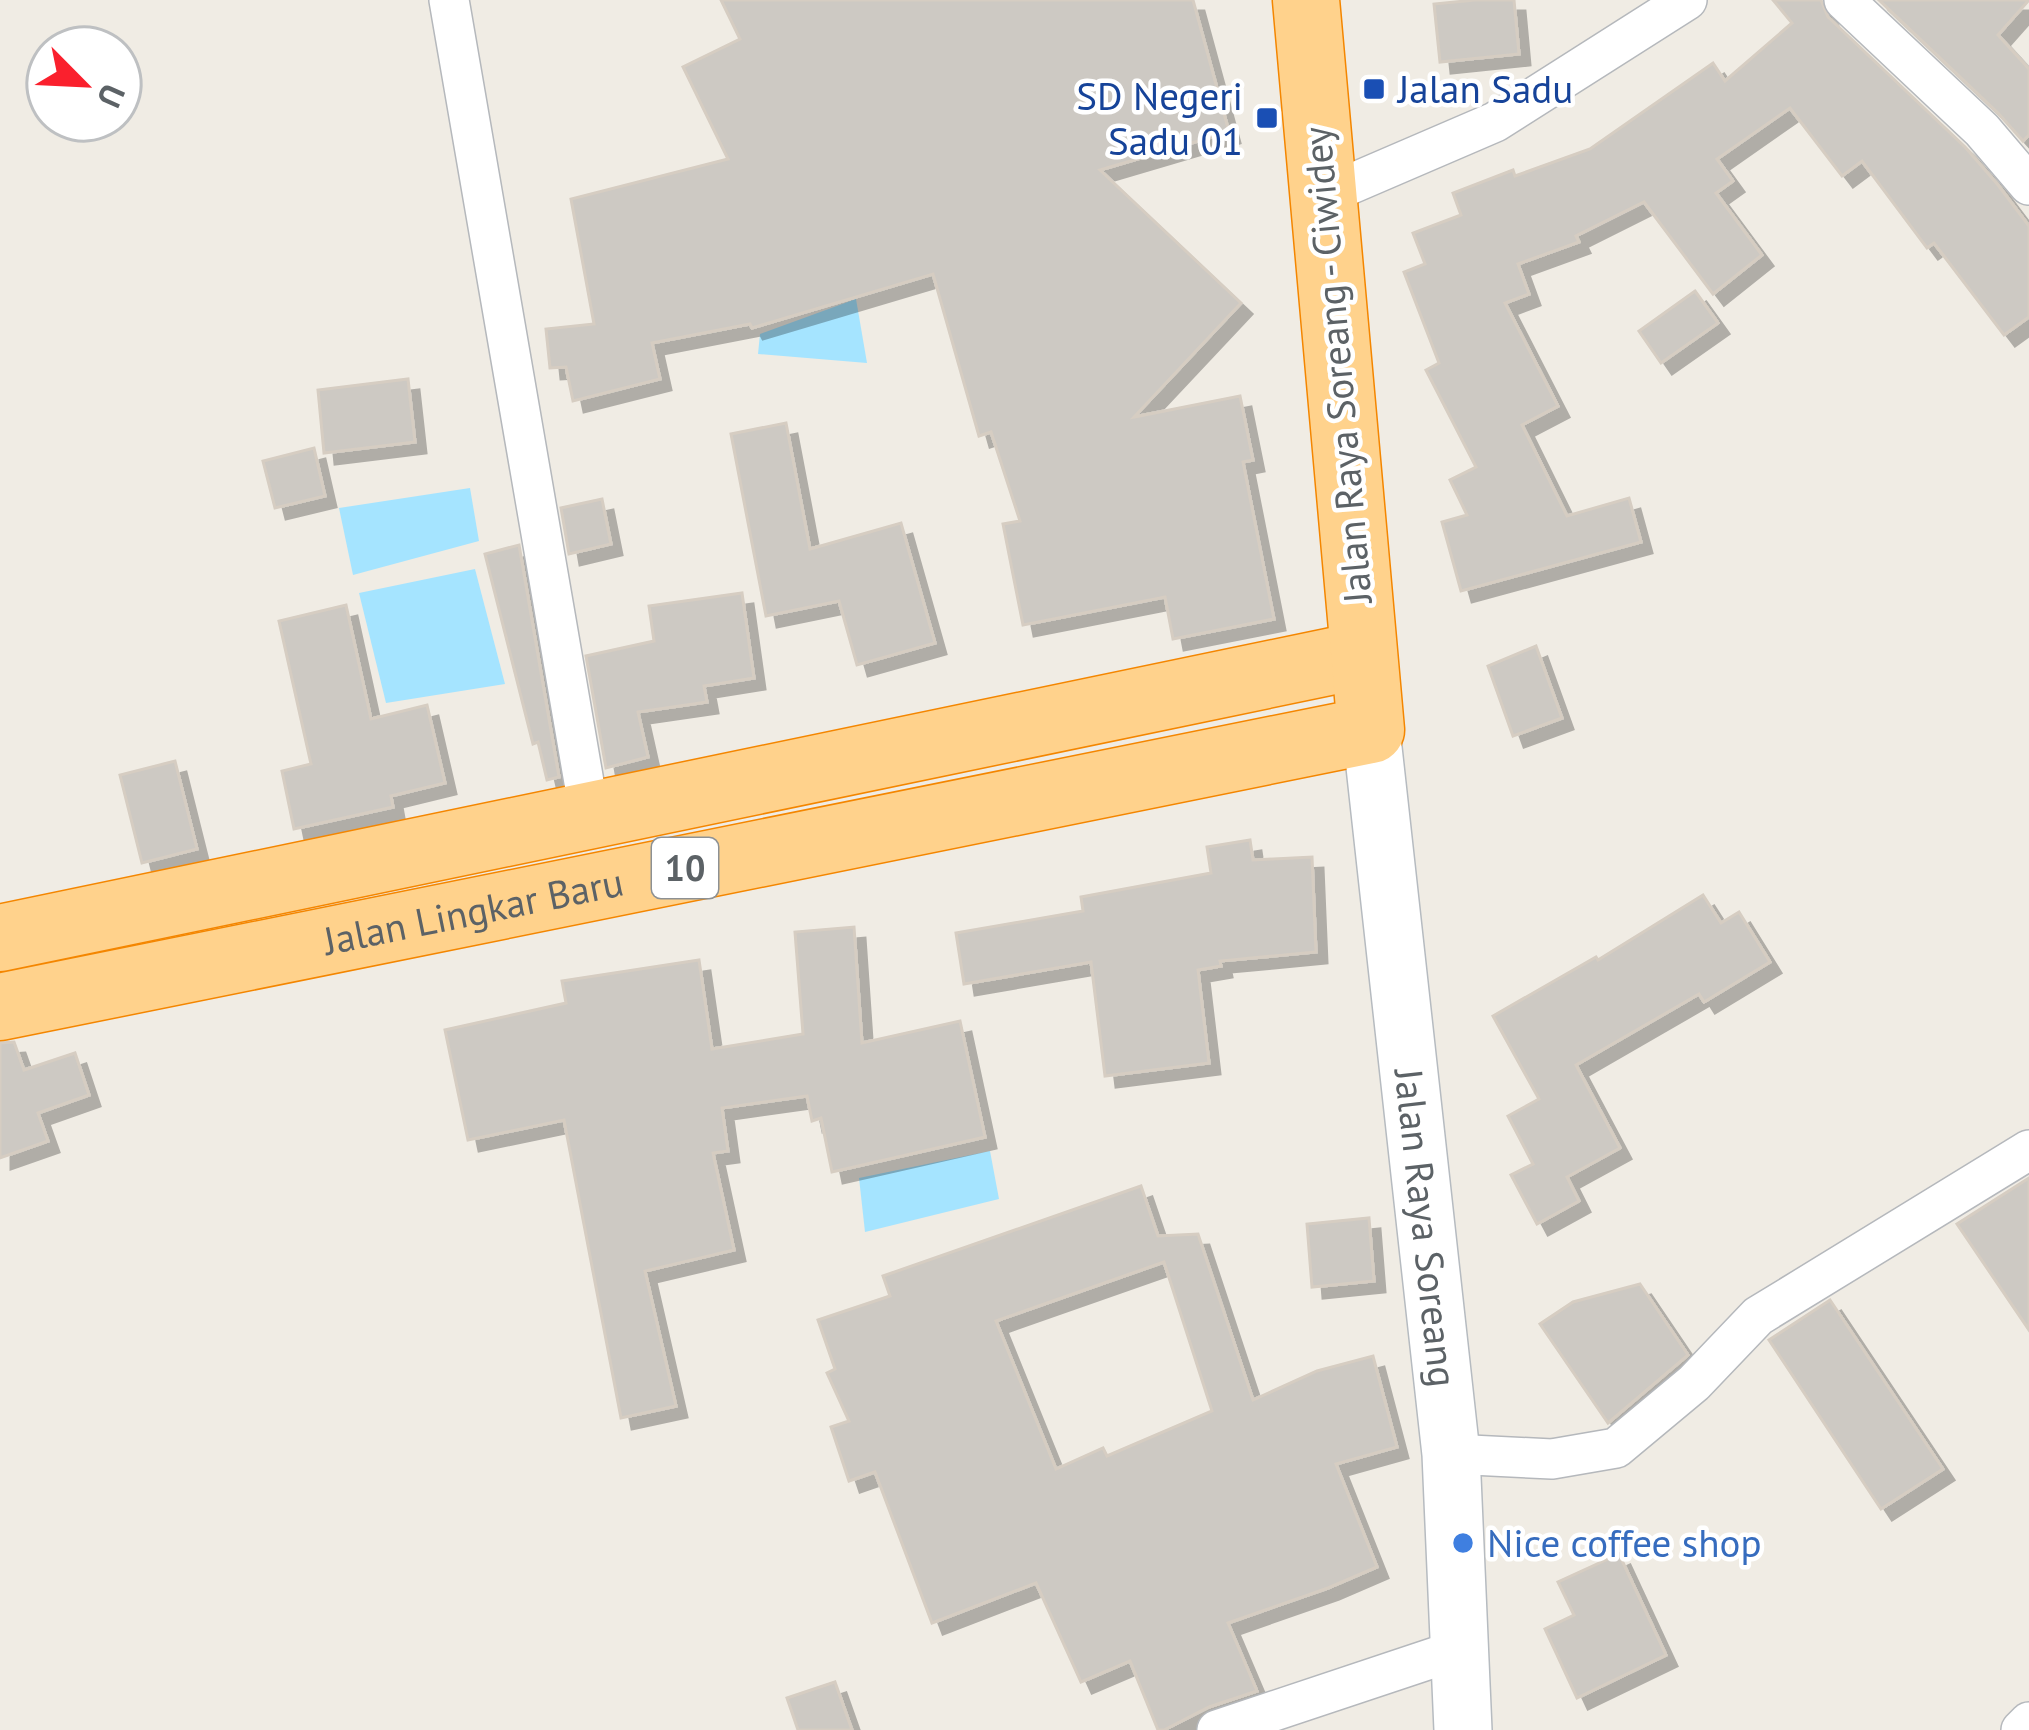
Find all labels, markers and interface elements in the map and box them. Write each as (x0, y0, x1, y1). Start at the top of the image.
north arrow (24, 24, 144, 144)
place label: Jalan Sadu (1396, 63, 1573, 114)
place label: SD Negeri Sadu 01 (1076, 70, 1243, 166)
marker: Jalan Sadu (1361, 76, 1387, 102)
text: U (88, 78, 136, 115)
marker: SD Negeri Sadu 01 (1254, 105, 1280, 131)
street label: Jalan Raya Soreang - Ciwidey (1290, 125, 1383, 607)
road number: 10 (652, 838, 718, 898)
street label: Jalan Lingkar Baru (317, 856, 628, 966)
street label: Jalan Raya Soreang (1383, 1064, 1469, 1390)
place label: Nice coffee shop (1487, 1517, 1762, 1568)
marker: Nice coffee shop (1450, 1530, 1476, 1556)

